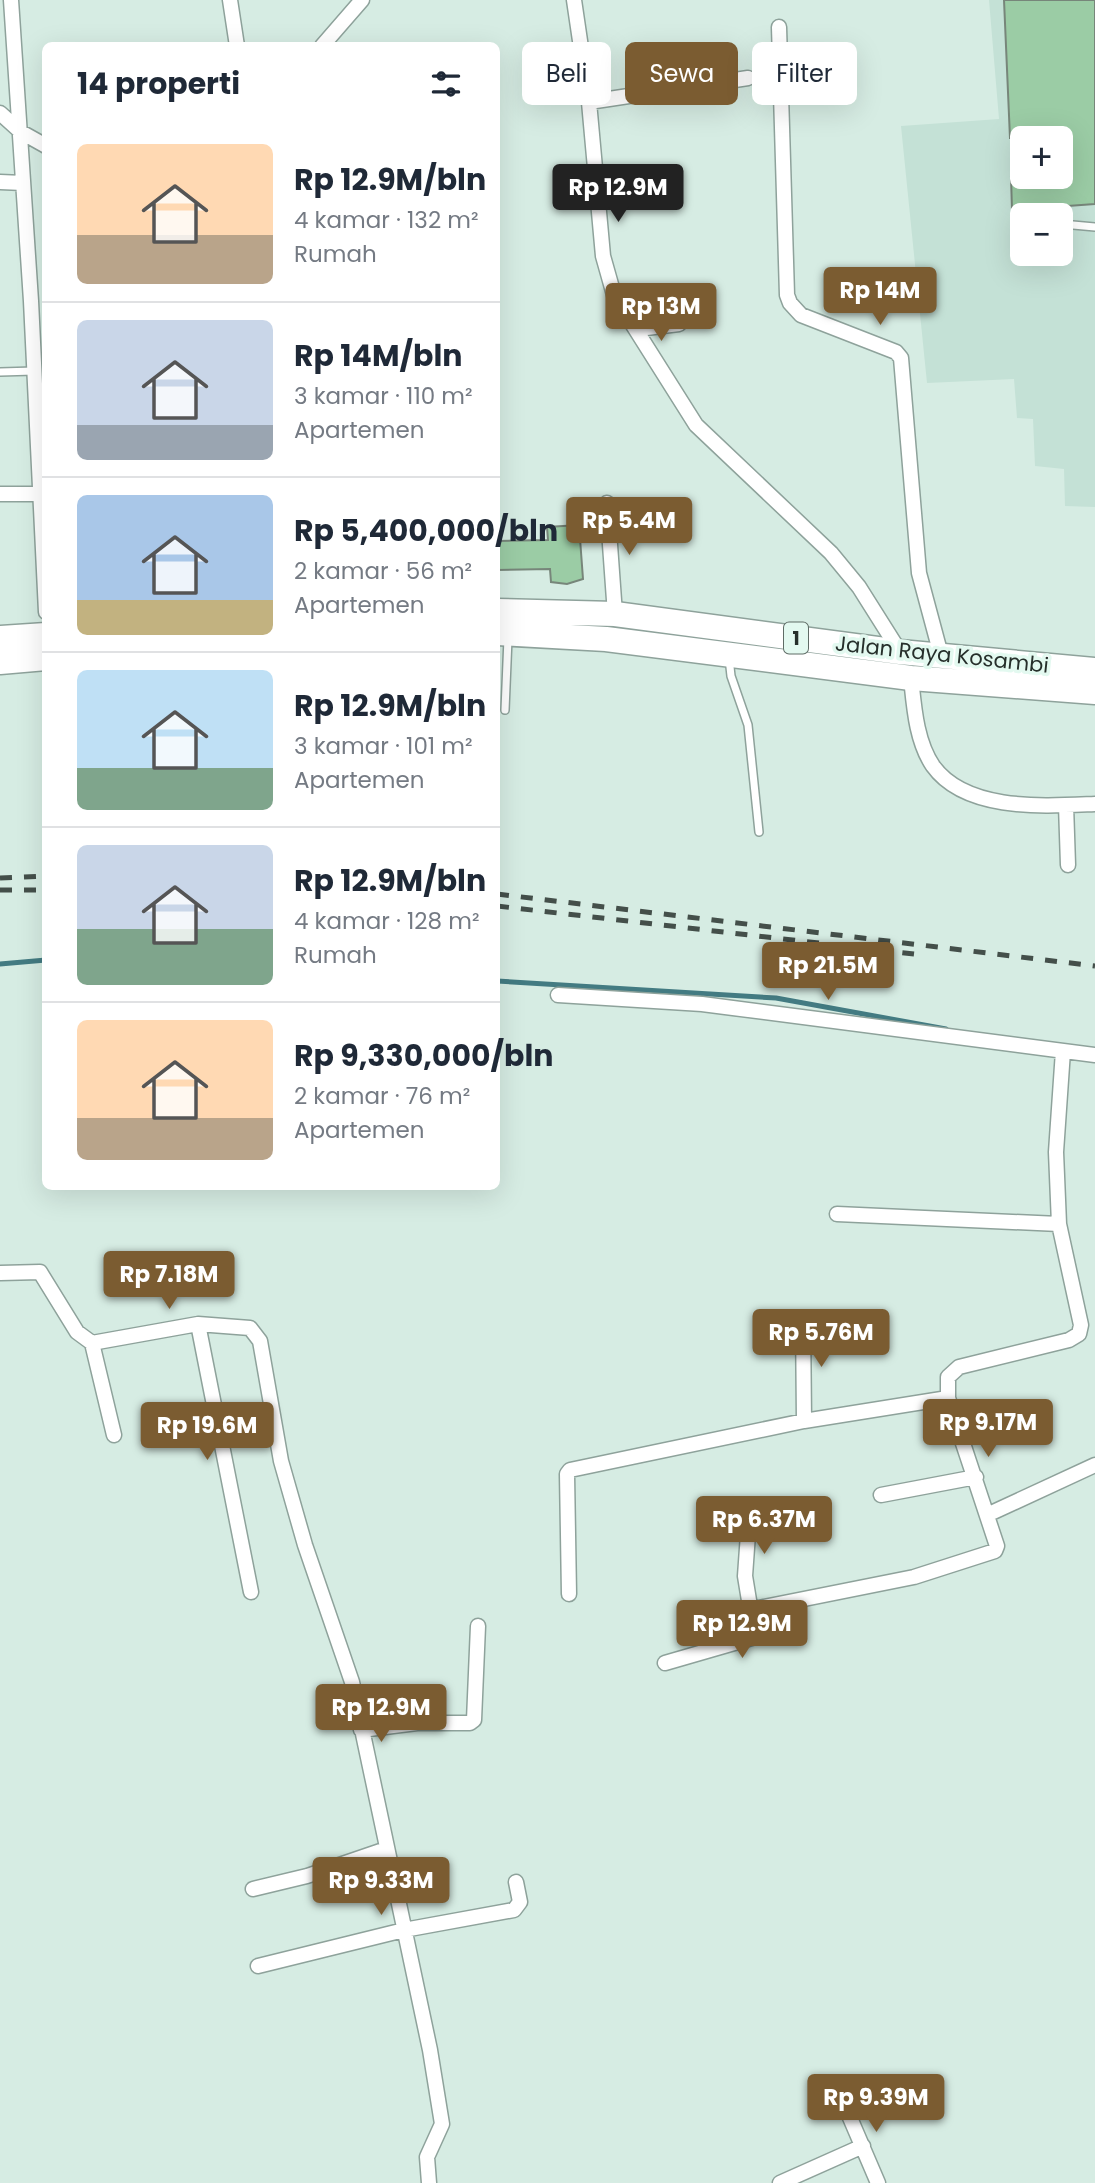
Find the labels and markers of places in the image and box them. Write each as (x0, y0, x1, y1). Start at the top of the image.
pin: Rp 12.9M (546, 164, 690, 224)
pin: Rp 14M (823, 268, 937, 327)
pin: Rp 13M (604, 284, 718, 343)
pin: Rp 5.4M (564, 498, 694, 557)
pin: Rp 21.5M (756, 942, 900, 1002)
pin: Rp 7.18M (97, 1252, 241, 1311)
pin: Rp 5.76M (749, 1310, 893, 1369)
pin: Rp 9.17M (916, 1400, 1060, 1459)
pin: Rp 19.6M (135, 1402, 279, 1462)
pin: Rp 6.37M (692, 1496, 836, 1556)
pin: Rp 12.9M (670, 1600, 814, 1660)
pin: Rp 12.9M (309, 1684, 453, 1744)
pin: Rp 9.33M (309, 1857, 453, 1917)
pin: Rp 9.39M (804, 2074, 948, 2134)

